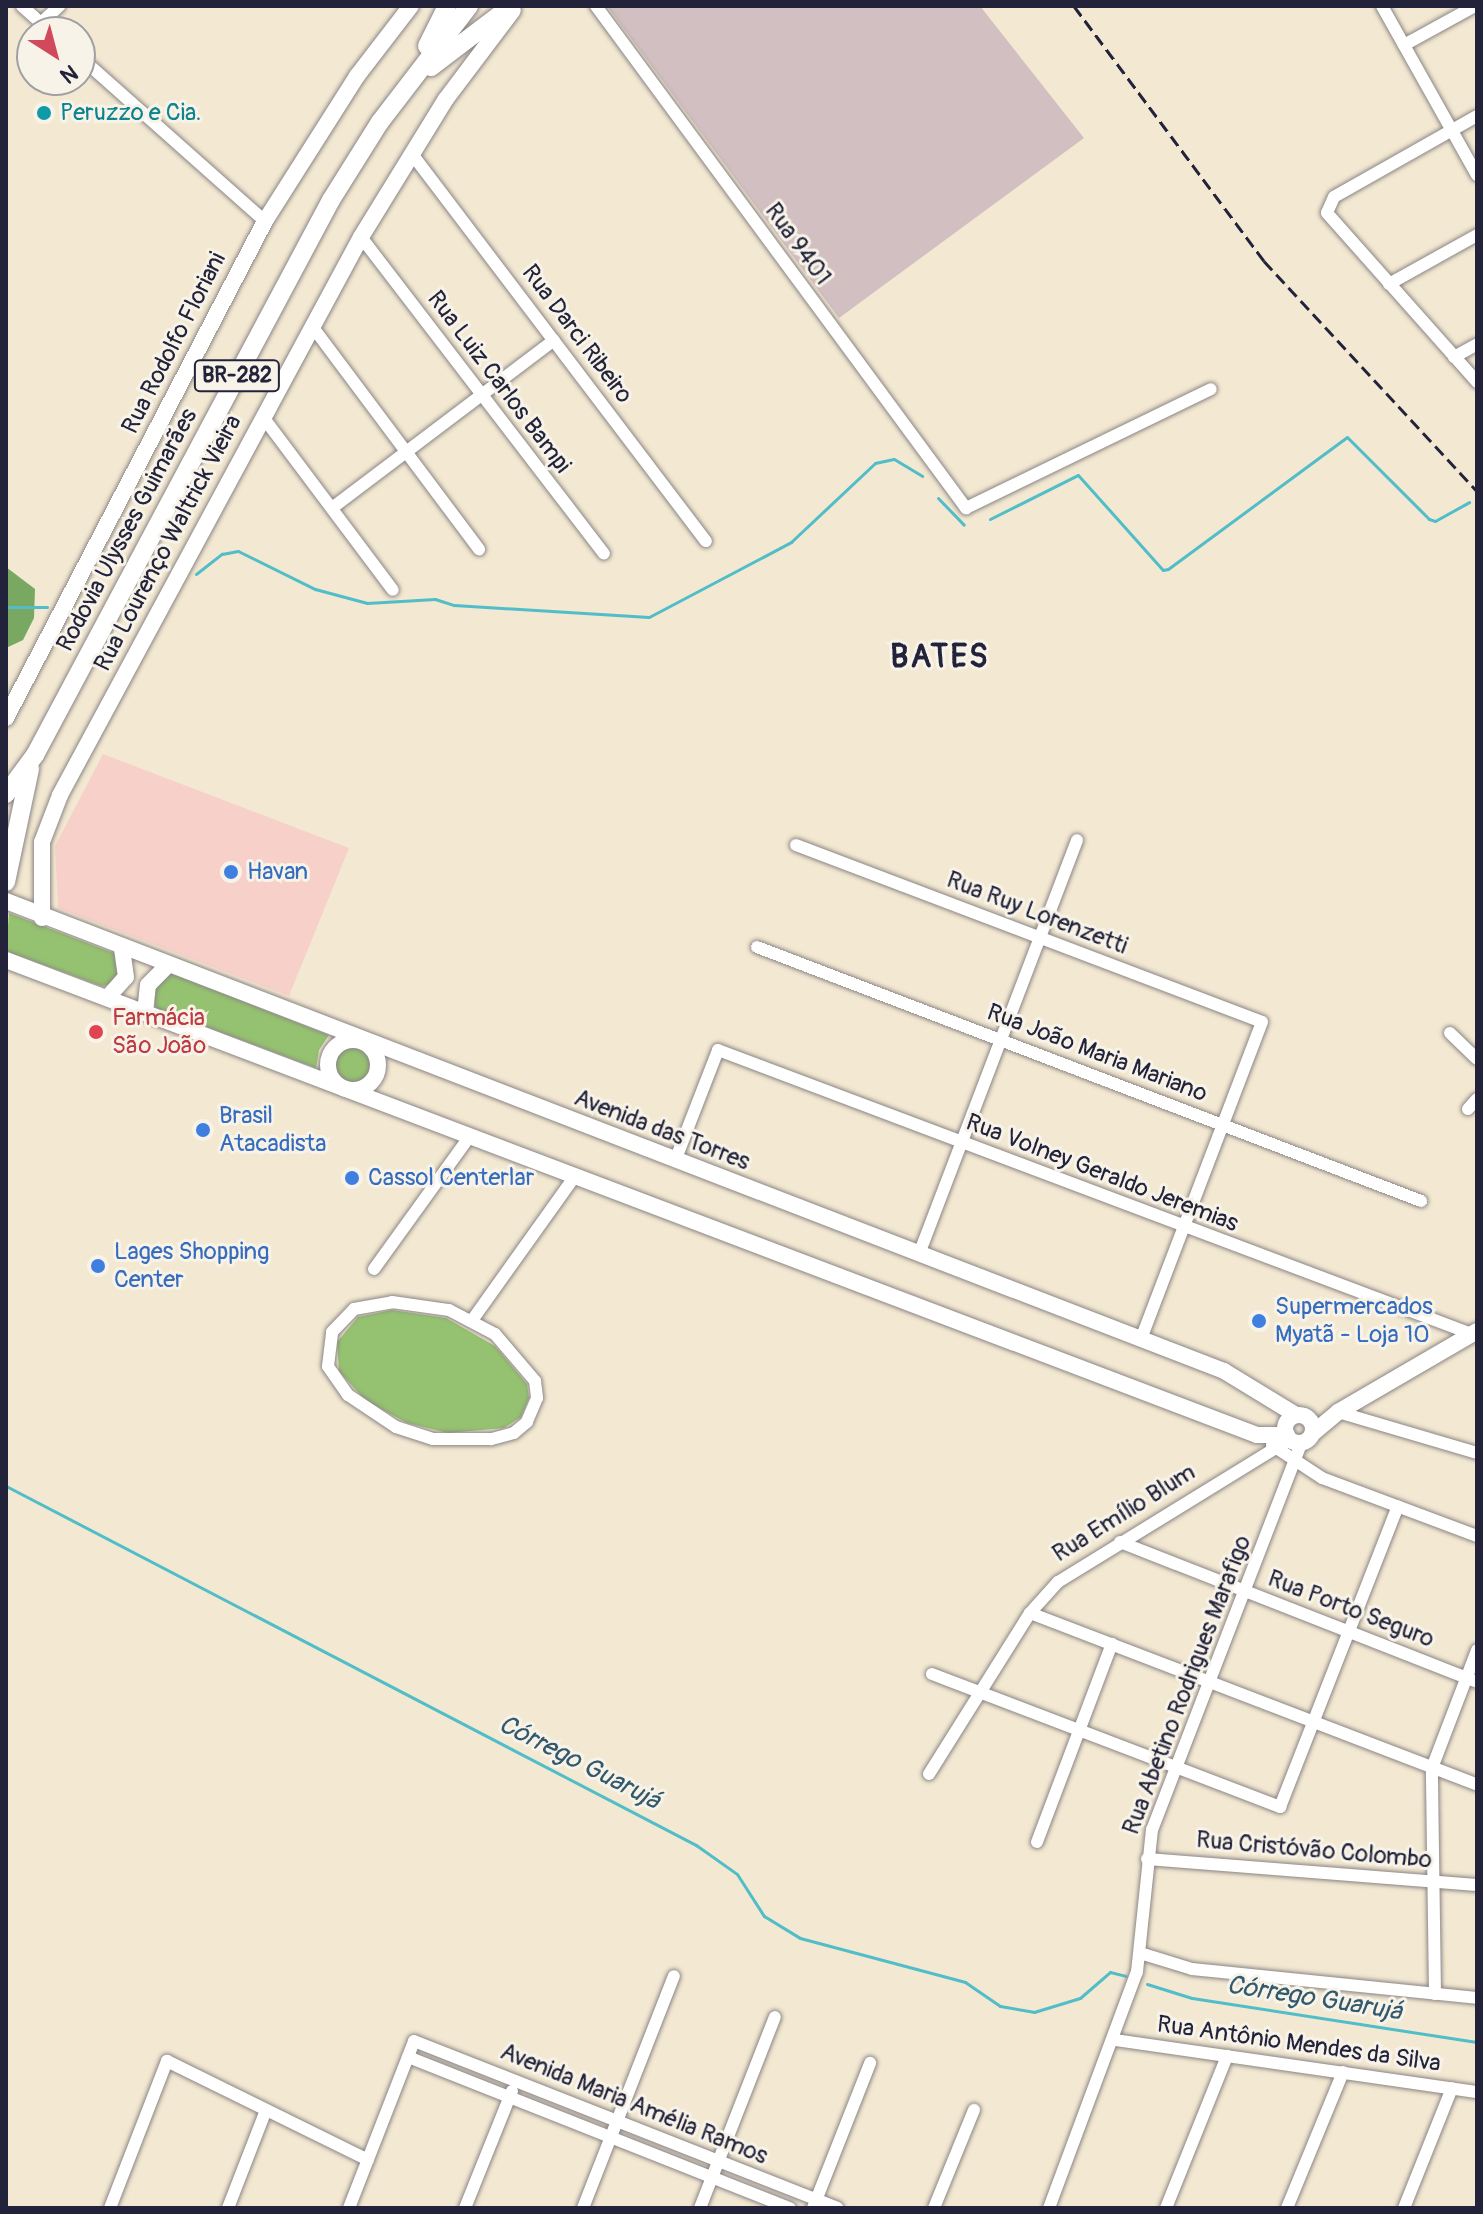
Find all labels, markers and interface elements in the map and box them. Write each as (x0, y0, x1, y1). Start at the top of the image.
north arrow (16, 16, 96, 96)
text: N (55, 58, 83, 89)
place label: Peruzzo e Cia. (60, 99, 201, 127)
marker: Peruzzo e Cia. (35, 104, 53, 122)
street label: Rua 9401 (759, 197, 837, 291)
street label: Rua Rodolfo Floriani (116, 248, 232, 438)
street label: Rua Darci Ribeiro (516, 259, 638, 409)
street label: Rua Luiz Carlos Bampi (421, 285, 577, 479)
road number: BR-282 (193, 358, 281, 394)
street label: Rodovia Ulysses Guimarães (51, 404, 203, 656)
street label: Rua Lourenço Waltrick Vieira (88, 410, 248, 676)
district label: BATES (890, 638, 990, 676)
place label: Havan (247, 858, 308, 886)
marker: Havan (222, 863, 240, 881)
street label: Rua Ruy Lorenzetti (943, 865, 1131, 961)
street label: Rua João Maria Mariano (983, 998, 1211, 1108)
place label: Farmácia São João (112, 1004, 206, 1060)
marker: Farmácia São João (87, 1023, 105, 1041)
street label: Avenida das Torres (570, 1083, 754, 1177)
place label: Brasil Atacadista (219, 1102, 326, 1158)
street label: Rua Volney Geraldo Jeremias (962, 1108, 1242, 1238)
marker: Brasil Atacadista (194, 1121, 212, 1139)
place label: Cassol Centerlar (368, 1164, 534, 1192)
marker: Cassol Centerlar (343, 1169, 361, 1187)
place label: Lages Shopping Center (114, 1238, 269, 1294)
marker: Lages Shopping Center (89, 1257, 107, 1275)
place label: Supermercados Myatã - Loja 10 (1275, 1293, 1433, 1349)
marker: Supermercados Myatã - Loja 10 (1250, 1312, 1268, 1330)
street label: Rua Emílio Blum (1047, 1458, 1201, 1568)
street label: Rua Abetino Rodrigues Marafigo (1117, 1531, 1257, 1839)
street label: Rua Porto Seguro (1264, 1564, 1438, 1654)
water label: Córrego Guarujá (493, 1709, 665, 1817)
street label: Rua Cristóvão Colombo (1195, 1825, 1433, 1875)
water label: Córrego Guarujá (1224, 1970, 1404, 2028)
street label: Rua Antônio Mendes da Silva (1155, 2010, 1443, 2078)
street label: Avenida Maria Amélia Ramos (496, 2037, 772, 2171)

